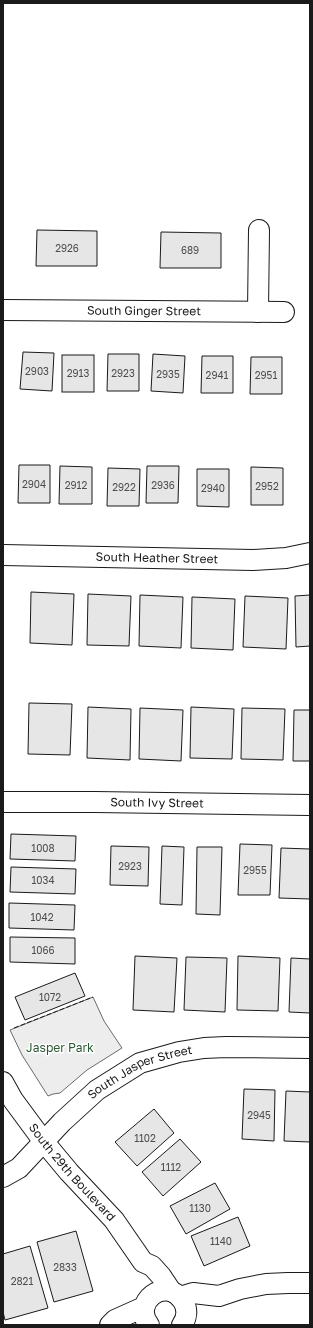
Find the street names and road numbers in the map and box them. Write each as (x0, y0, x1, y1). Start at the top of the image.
street label: South Ginger Street (87, 303, 201, 318)
street label: South Heather Street (96, 549, 219, 566)
street label: South Ivy Street (110, 794, 204, 811)
street label: South Jasper Street (84, 1042, 193, 1102)
street label: South 29th Boulevard (26, 1120, 119, 1224)

